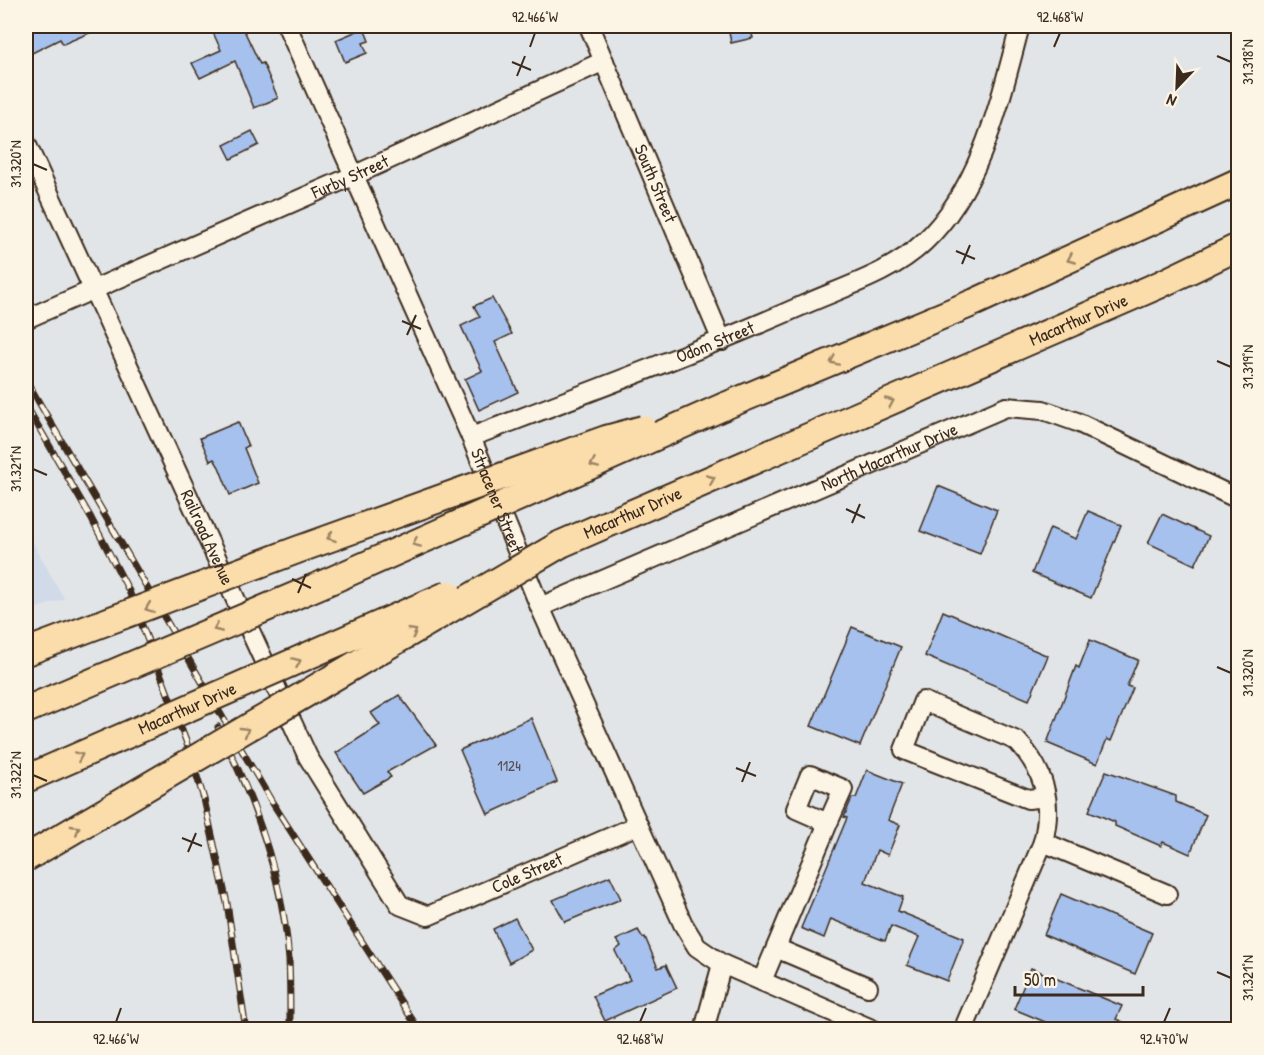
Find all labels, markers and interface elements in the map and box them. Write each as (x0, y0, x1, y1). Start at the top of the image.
text: 92.466°W (512, 6, 559, 27)
text: 92.468°W (1037, 6, 1084, 27)
text: 31.318°N (1237, 39, 1258, 85)
north arrow (1147, 57, 1207, 117)
text: N (1162, 89, 1179, 113)
text: 31.320°N (5, 140, 26, 188)
street label: South Street (628, 140, 684, 227)
street label: Furby Street (307, 148, 393, 205)
one-way arrow (1067, 252, 1078, 264)
street label: Macarthur Drive (1025, 287, 1131, 352)
street label: Odom Street (672, 314, 759, 369)
text: 31.319°N (1237, 345, 1258, 389)
one-way arrow (829, 354, 840, 366)
one-way arrow (884, 397, 895, 409)
street label: North Macarthur Drive (817, 416, 961, 497)
street label: Stracener Street (465, 444, 530, 557)
text: 31.321°N (5, 446, 26, 492)
one-way arrow (590, 457, 601, 469)
one-way arrow (705, 474, 716, 486)
street label: Macarthur Drive (579, 480, 685, 545)
street label: Railroad Avenue (175, 486, 240, 589)
one-way arrow (326, 530, 336, 543)
one-way arrow (411, 536, 422, 548)
one-way arrow (144, 601, 155, 613)
one-way arrow (213, 621, 224, 633)
one-way arrow (407, 628, 417, 639)
text: 31.320°N (1237, 649, 1258, 697)
one-way arrow (291, 657, 302, 669)
street label: Macarthur Drive (134, 676, 240, 740)
one-way arrow (239, 726, 249, 738)
text: 31.322°N (5, 751, 26, 799)
one-way arrow (73, 751, 84, 763)
house number: 1124 (497, 755, 521, 776)
one-way arrow (70, 825, 80, 836)
street label: Cole Street (487, 846, 567, 899)
text: 31.321°N (1237, 955, 1258, 1001)
scale bar (1015, 959, 1142, 997)
text: 50 m (1024, 967, 1056, 992)
text: 92.466°W (93, 1028, 140, 1049)
text: 92.468°W (617, 1028, 664, 1049)
text: 92.470°W (1140, 1028, 1189, 1049)

